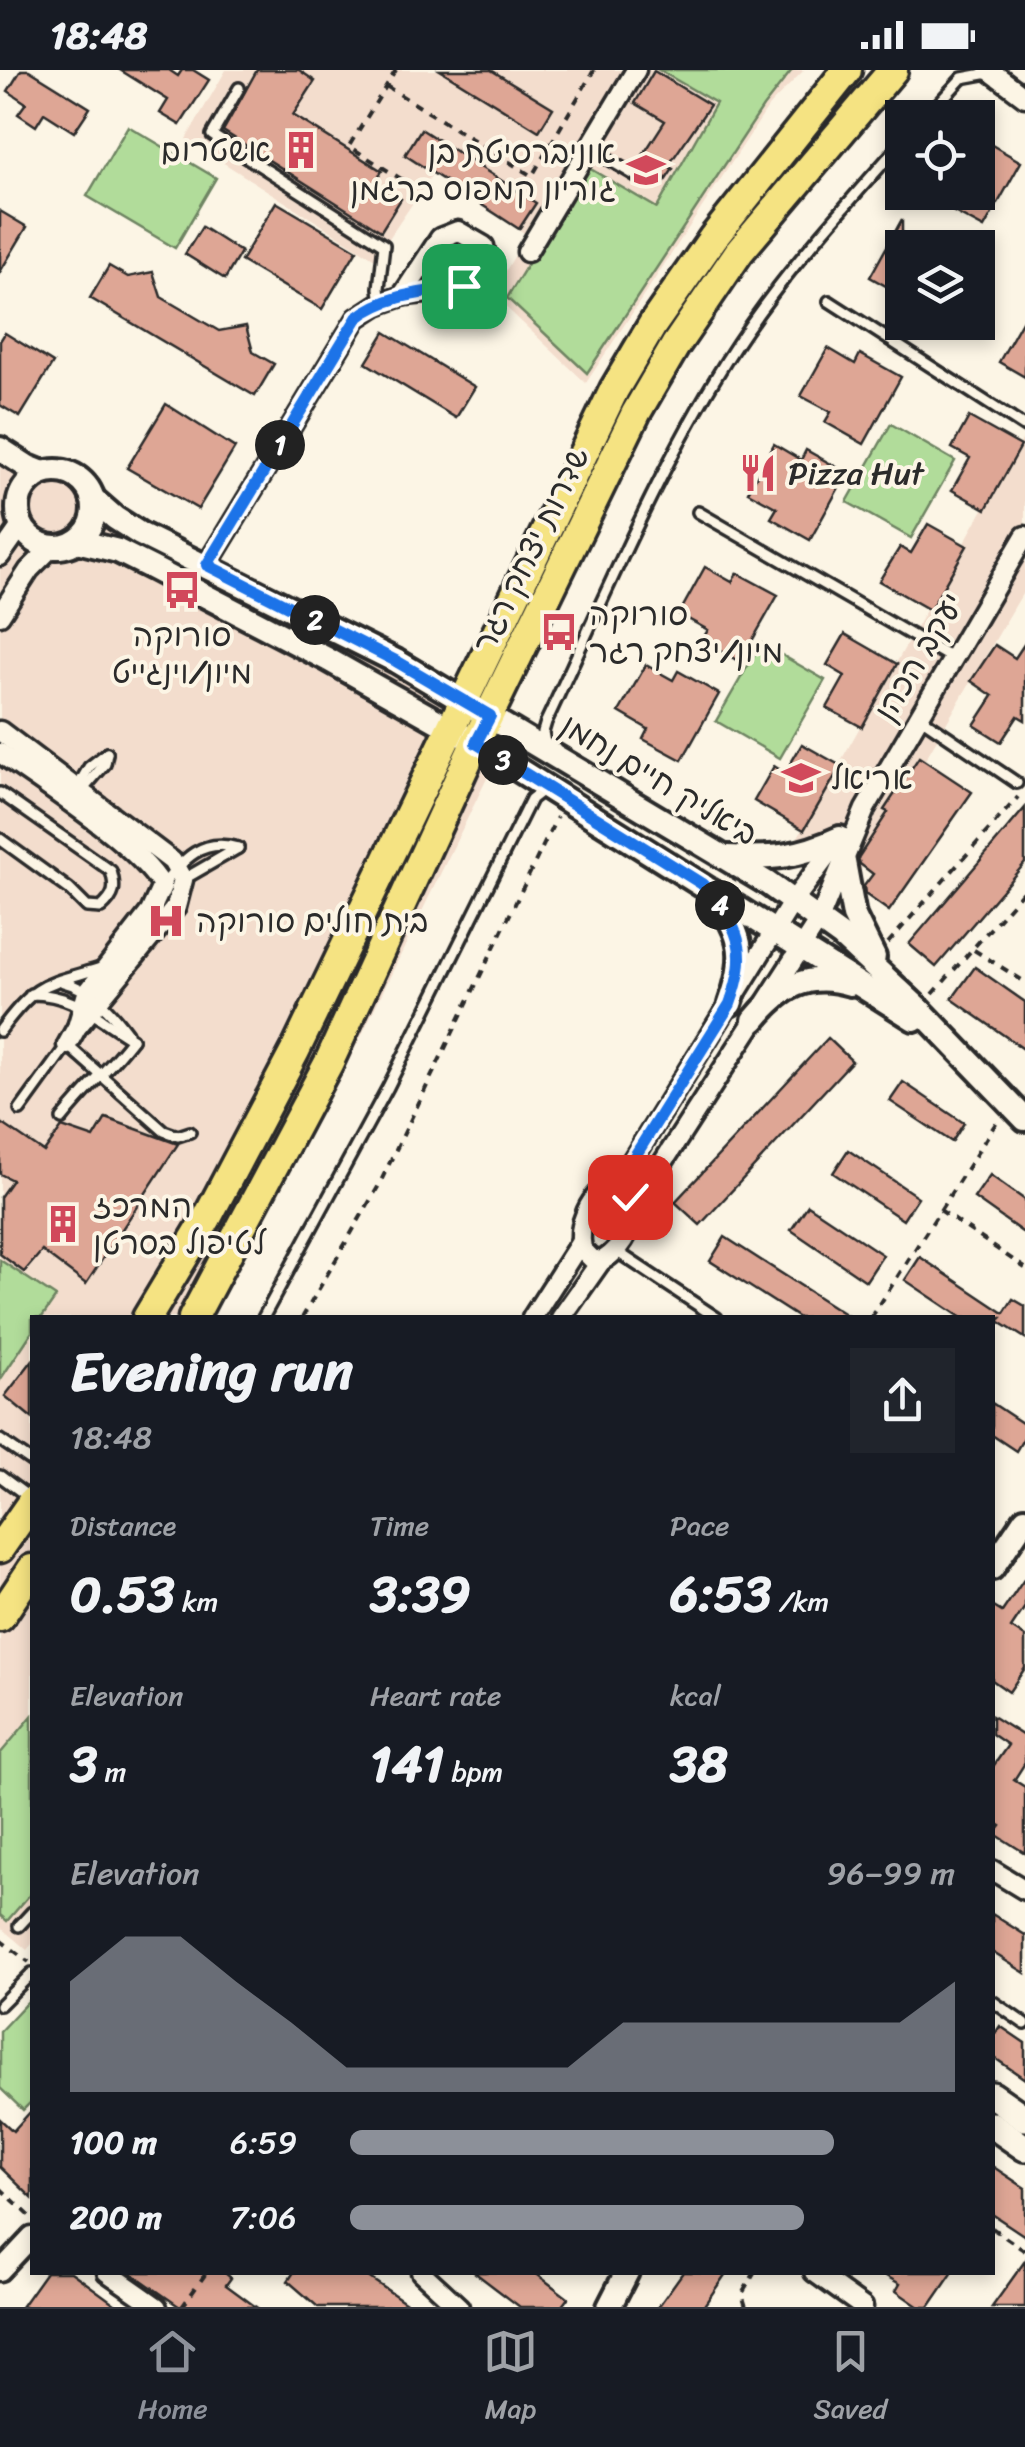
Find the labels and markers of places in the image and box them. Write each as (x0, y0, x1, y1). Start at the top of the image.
place label: אשטרום (161, 122, 271, 179)
place label: אוניברסיטת בן גוריון קמפוס ברגמן (350, 124, 616, 218)
building icon: אשטרום (280, 129, 322, 171)
school or university icon: אוניברסיטת בן גוריון קמפוס ברגמן (625, 149, 667, 191)
pin (422, 244, 507, 329)
pin: 1 (255, 420, 305, 470)
place label: Pizza Hut (788, 445, 925, 502)
restaurant icon: Pizza Hut (737, 452, 779, 494)
bus stop icon: סורוקה מיון/וינגייט (161, 569, 203, 611)
place label: סורוקה מיון/יצחק רגר (589, 586, 783, 680)
pin: 2 (290, 595, 340, 645)
place label: סורוקה מיון/וינגייט (112, 607, 252, 701)
bus stop icon: סורוקה מיון/יצחק רגר (538, 611, 580, 653)
pin: 3 (478, 735, 528, 785)
place label: אריאל (831, 750, 913, 807)
school or university icon: אריאל (780, 757, 822, 799)
pin: 4 (695, 880, 745, 930)
place label: בית חולים סורוקה (196, 893, 428, 950)
hospital icon: בית חולים סורוקה (145, 900, 187, 942)
pin (588, 1155, 673, 1240)
place label: המרכז לטיפול בסרטן (93, 1178, 267, 1272)
building icon: המרכז לטיפול בסרטן (42, 1203, 84, 1245)

